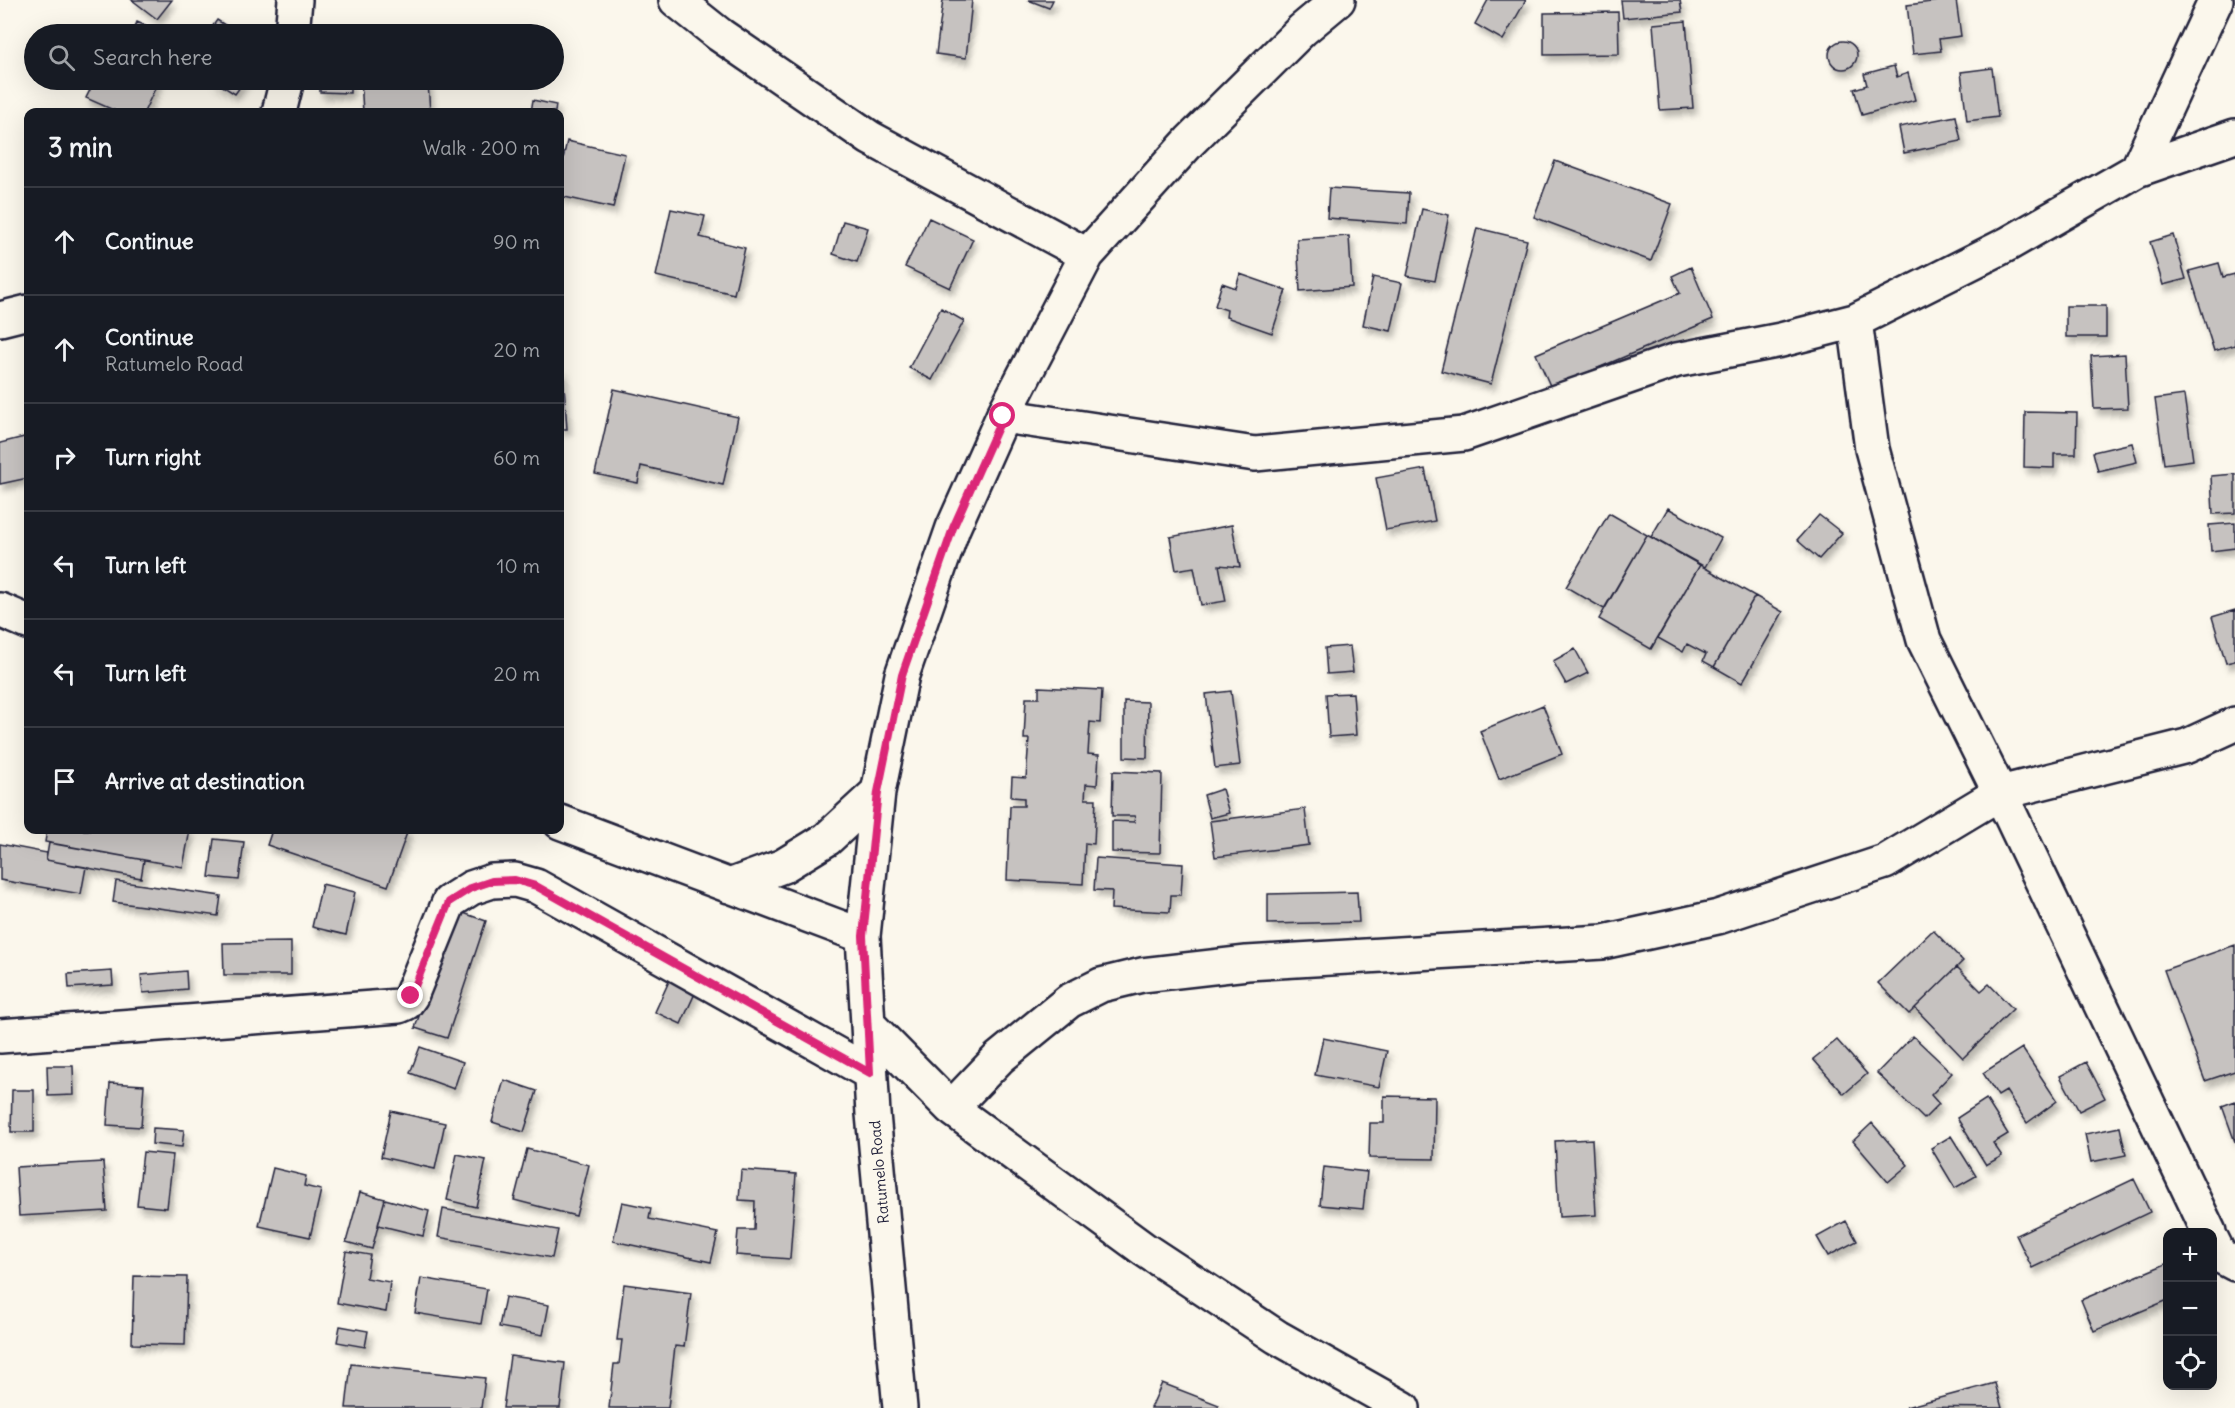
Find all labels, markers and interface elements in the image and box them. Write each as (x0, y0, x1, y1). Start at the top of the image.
search box (24, 24, 564, 90)
icon: search (45, 41, 78, 74)
text: Search here (93, 43, 212, 71)
text: 3 min (48, 131, 113, 164)
text: Walk · 200 m (423, 135, 540, 160)
icon: ahead (48, 225, 81, 258)
text: Continue (105, 227, 194, 255)
text: 90 m (493, 229, 540, 254)
text: Continue (105, 323, 194, 351)
icon: ahead (48, 333, 81, 366)
text: 20 m (494, 337, 540, 362)
text: Ratumelo Road (105, 351, 243, 376)
route start (989, 402, 1015, 428)
icon: right (48, 441, 81, 474)
text: Turn right (105, 443, 201, 471)
text: 60 m (493, 445, 540, 470)
icon: left (48, 549, 81, 582)
text: Turn left (105, 551, 186, 579)
text: 10 m (497, 553, 540, 578)
icon: left (48, 657, 81, 690)
text: Turn left (105, 659, 186, 687)
text: 20 m (494, 661, 540, 686)
icon: arrive (48, 765, 81, 798)
text: Arrive at destination (105, 767, 305, 795)
route end (397, 982, 423, 1008)
street label: Ratumelo Road (865, 1119, 893, 1224)
map controls (2163, 1228, 2217, 1390)
button: + (2163, 1228, 2217, 1282)
button: − (2163, 1282, 2217, 1336)
button: locate (2163, 1336, 2217, 1390)

